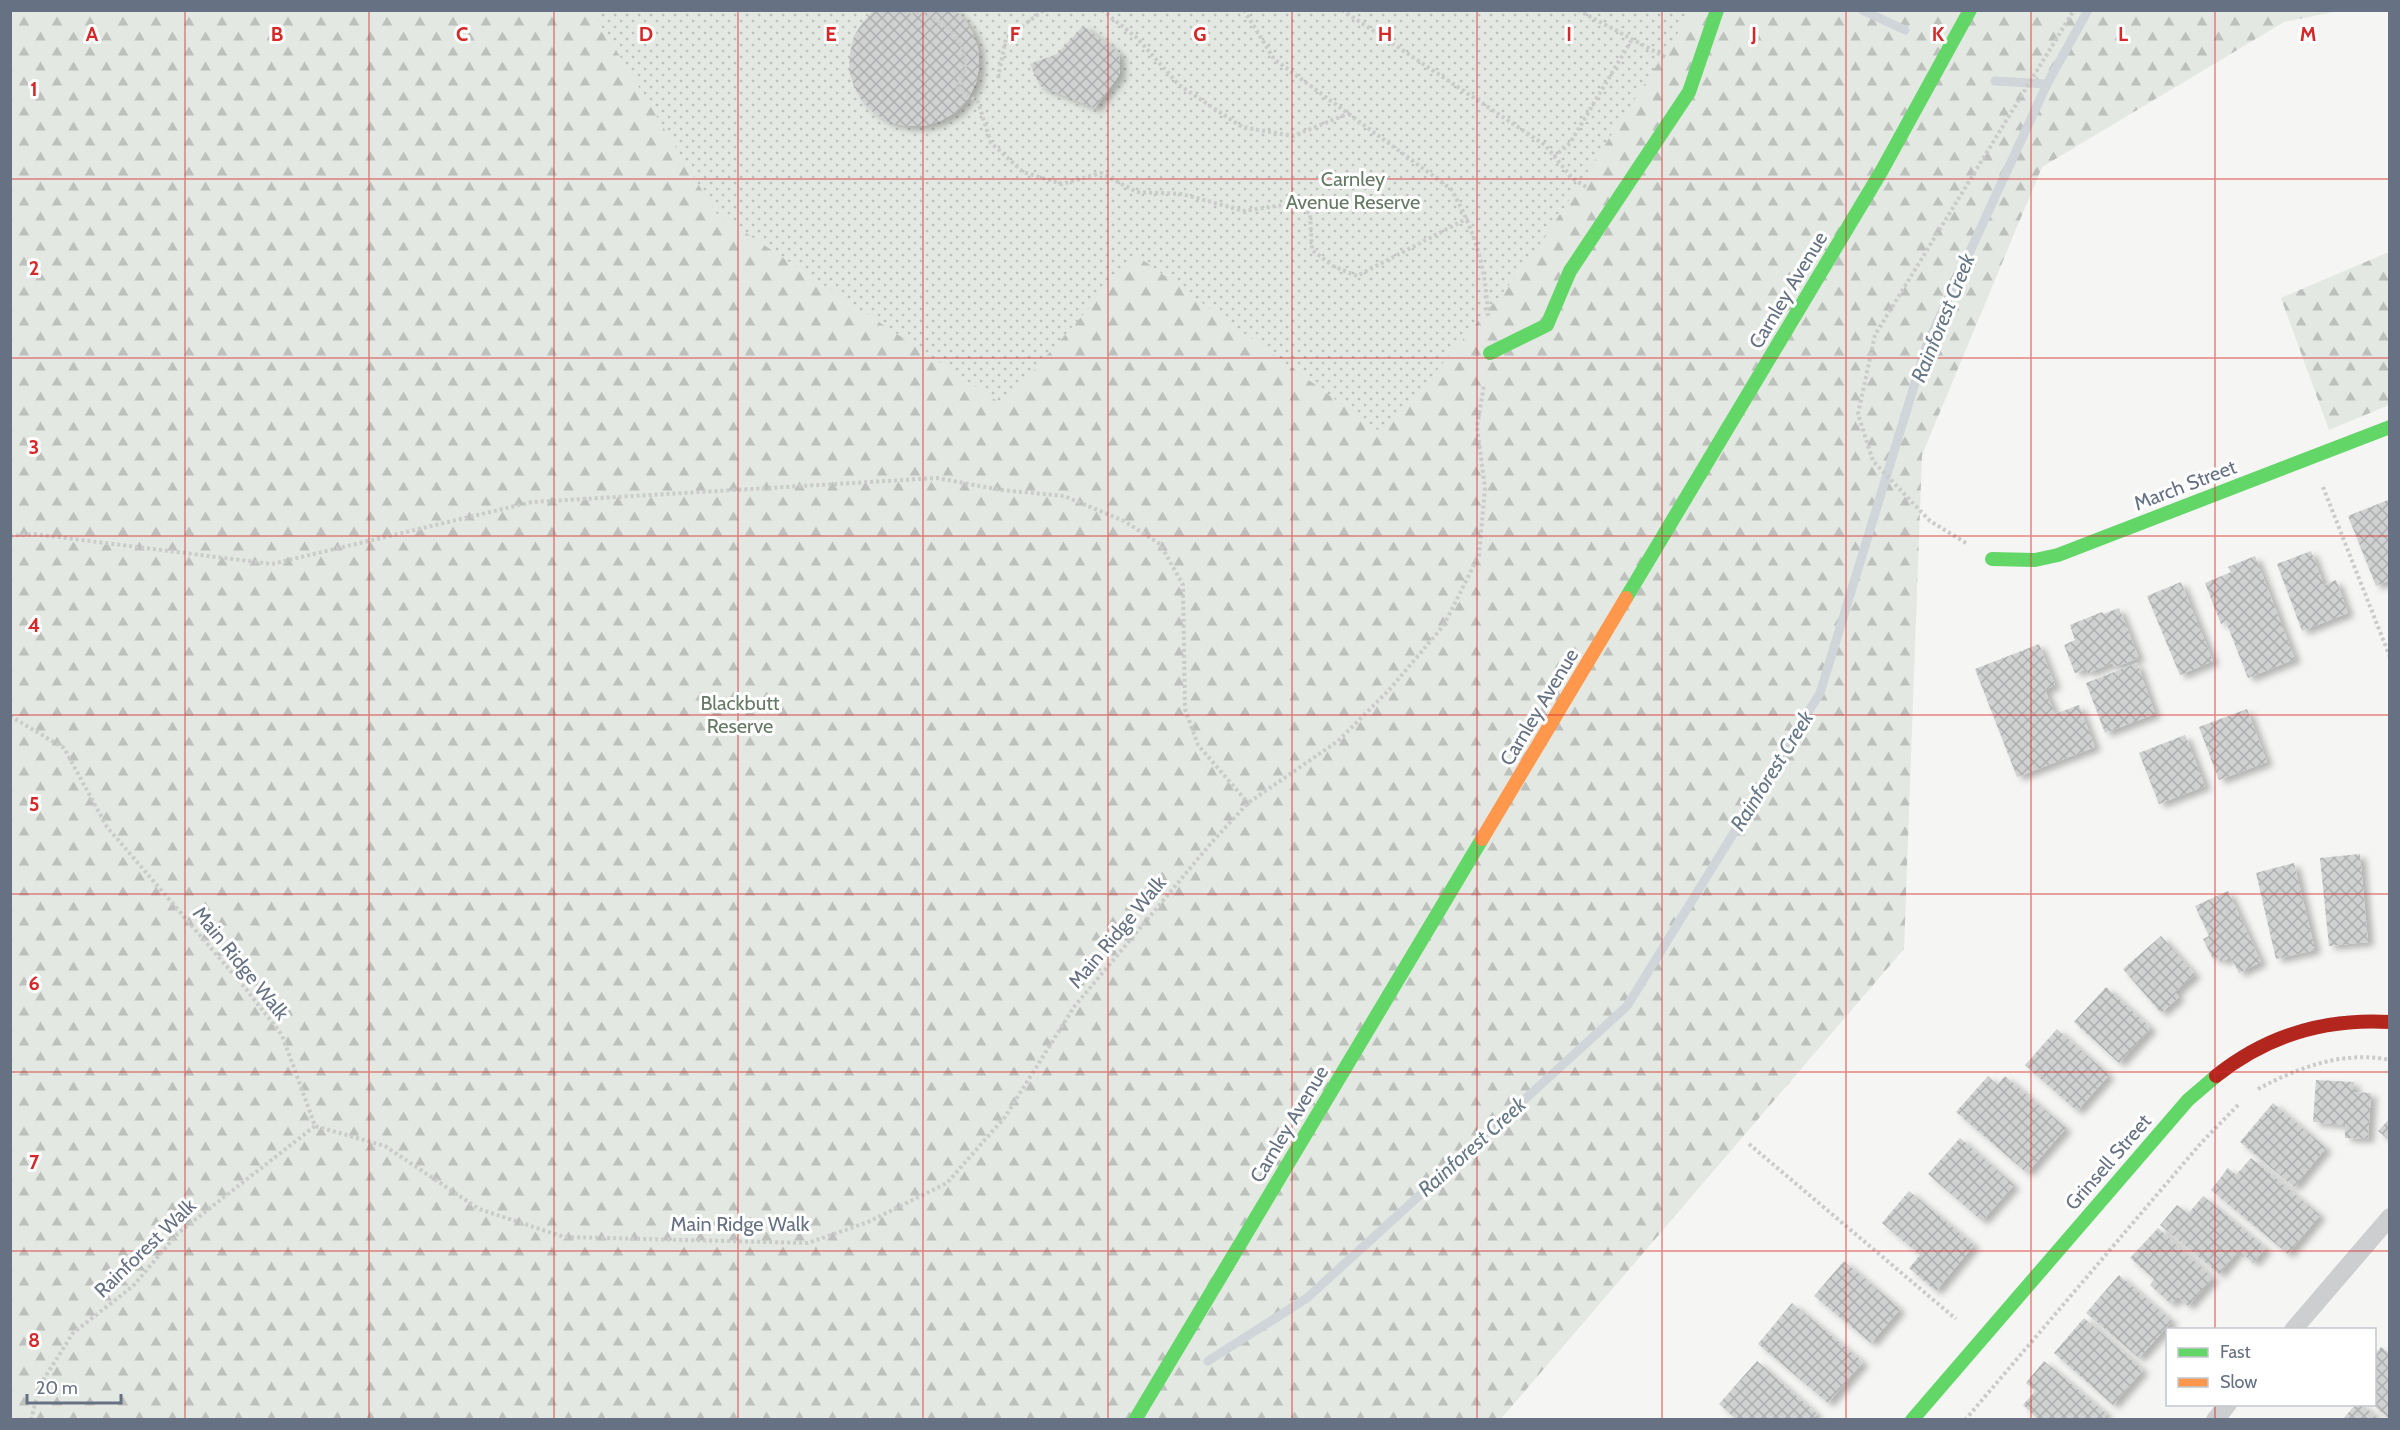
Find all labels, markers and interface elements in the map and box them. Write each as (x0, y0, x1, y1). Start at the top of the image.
text: A (86, 22, 99, 46)
text: B (271, 22, 283, 46)
text: C (456, 22, 468, 46)
text: D (639, 22, 653, 46)
text: E (825, 22, 837, 46)
text: F (1010, 22, 1021, 46)
text: G (1193, 22, 1207, 46)
text: H (1378, 22, 1392, 46)
text: I (1566, 22, 1572, 46)
text: J (1750, 22, 1757, 46)
text: K (1932, 22, 1945, 46)
text: L (2118, 22, 2128, 46)
text: M (2300, 22, 2316, 46)
text: 1 (30, 77, 38, 101)
park label: Carnley Avenue Reserve (1286, 167, 1420, 214)
street label: Carnley Avenue (1744, 227, 1832, 353)
water label: Rainforest Creek (1905, 249, 1980, 386)
text: 2 (29, 256, 39, 280)
text: 3 (29, 435, 39, 459)
street label: March Street (2130, 454, 2240, 515)
text: 4 (28, 613, 40, 637)
street label: Carnley Avenue (1495, 644, 1583, 770)
park label: Blackbutt Reserve (700, 691, 780, 738)
water label: Rainforest Creek (1725, 705, 1819, 835)
text: 5 (29, 792, 39, 816)
street label: Main Ridge Walk (1063, 871, 1171, 993)
street label: Main Ridge Walk (188, 901, 294, 1025)
text: 6 (28, 971, 40, 995)
street label: Carnley Avenue (1245, 1061, 1333, 1187)
water label: Rainforest Creek (1413, 1091, 1531, 1202)
street label: Grinsell Street (2060, 1109, 2156, 1215)
text: 7 (29, 1150, 40, 1174)
street label: Rainforest Walk (89, 1194, 201, 1302)
street label: Main Ridge Walk (671, 1212, 810, 1236)
text: 8 (28, 1328, 40, 1352)
legend (2166, 1328, 2376, 1406)
text: Fast (2220, 1341, 2251, 1363)
scale bar (27, 1367, 122, 1405)
text: Slow (2220, 1371, 2257, 1393)
text: 20 m (36, 1377, 78, 1399)

